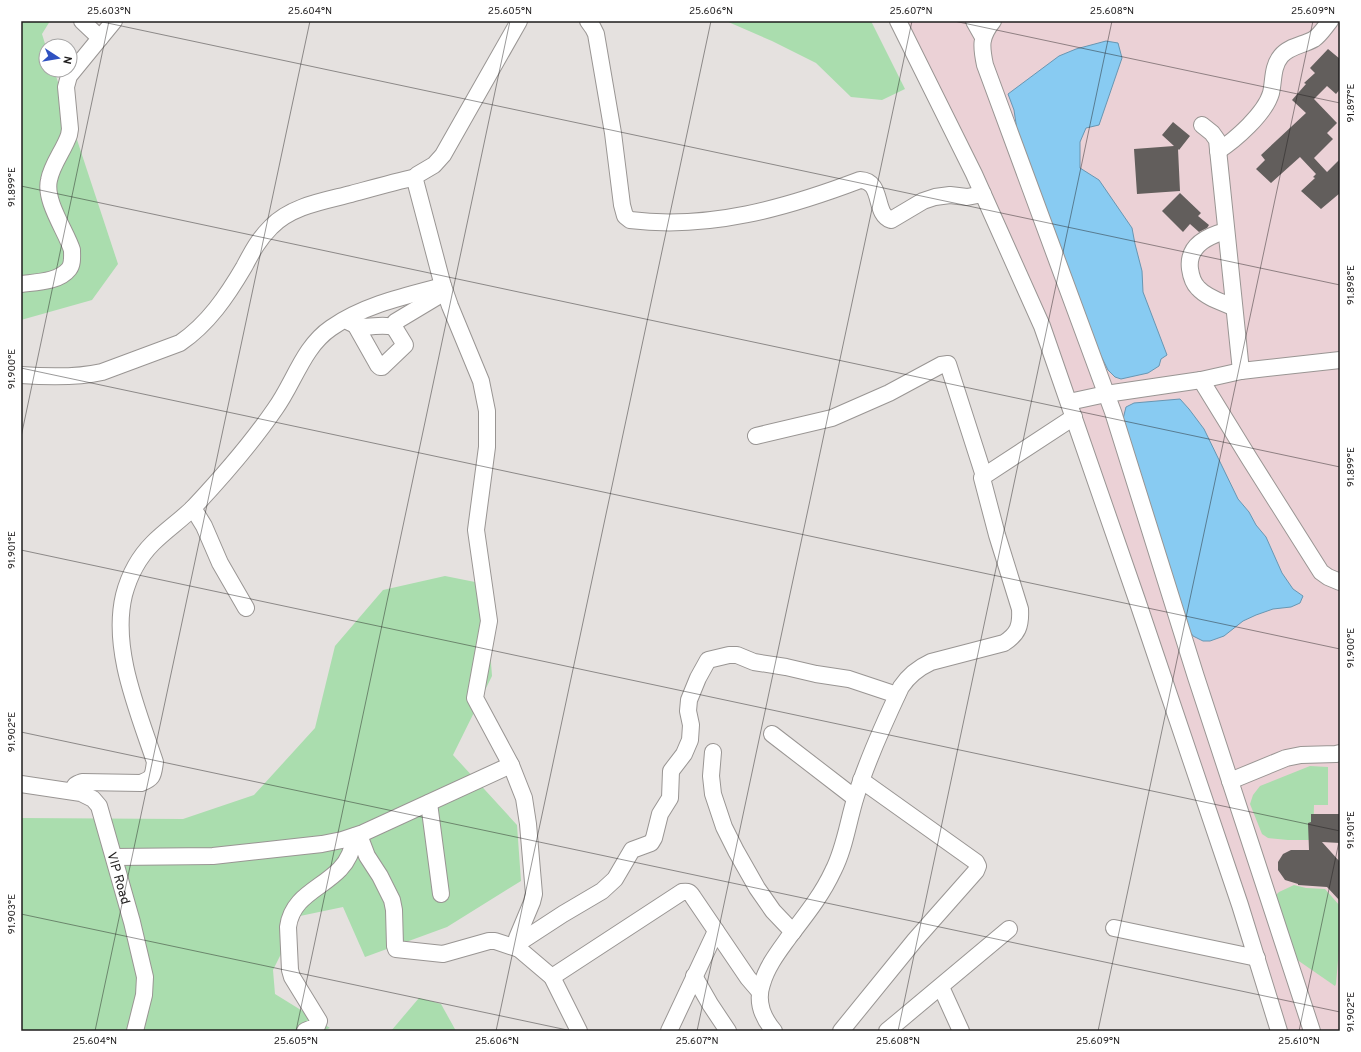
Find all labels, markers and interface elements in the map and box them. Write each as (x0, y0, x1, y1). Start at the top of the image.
text: 25.603°N (87, 5, 131, 18)
text: 25.604°N (288, 5, 332, 18)
text: 25.605°N (488, 5, 532, 18)
text: 25.606°N (689, 5, 733, 18)
text: 25.607°N (889, 5, 933, 18)
text: 25.608°N (1090, 5, 1134, 18)
text: 25.609°N (1291, 5, 1335, 18)
north arrow (38, 38, 78, 78)
text: N (59, 55, 74, 65)
text: 91.897°E (1345, 84, 1358, 122)
text: 91.899°E (6, 167, 19, 207)
text: 91.898°E (1345, 265, 1358, 305)
text: 91.900°E (6, 349, 19, 389)
text: 91.899°E (1345, 447, 1358, 487)
text: 91.901°E (6, 531, 19, 569)
text: 91.900°E (1345, 628, 1358, 668)
text: 91.902°E (6, 712, 19, 752)
text: 91.901°E (1345, 811, 1358, 849)
street label: VIP Road (103, 850, 133, 906)
text: 91.903°E (6, 894, 19, 934)
text: 91.902°E (1345, 992, 1358, 1032)
text: 25.604°N (73, 1035, 117, 1048)
text: 25.605°N (274, 1035, 318, 1048)
text: 25.606°N (475, 1035, 519, 1048)
text: 25.607°N (675, 1035, 719, 1048)
text: 25.608°N (876, 1035, 920, 1048)
text: 25.609°N (1076, 1035, 1120, 1048)
text: 25.610°N (1278, 1035, 1320, 1048)

